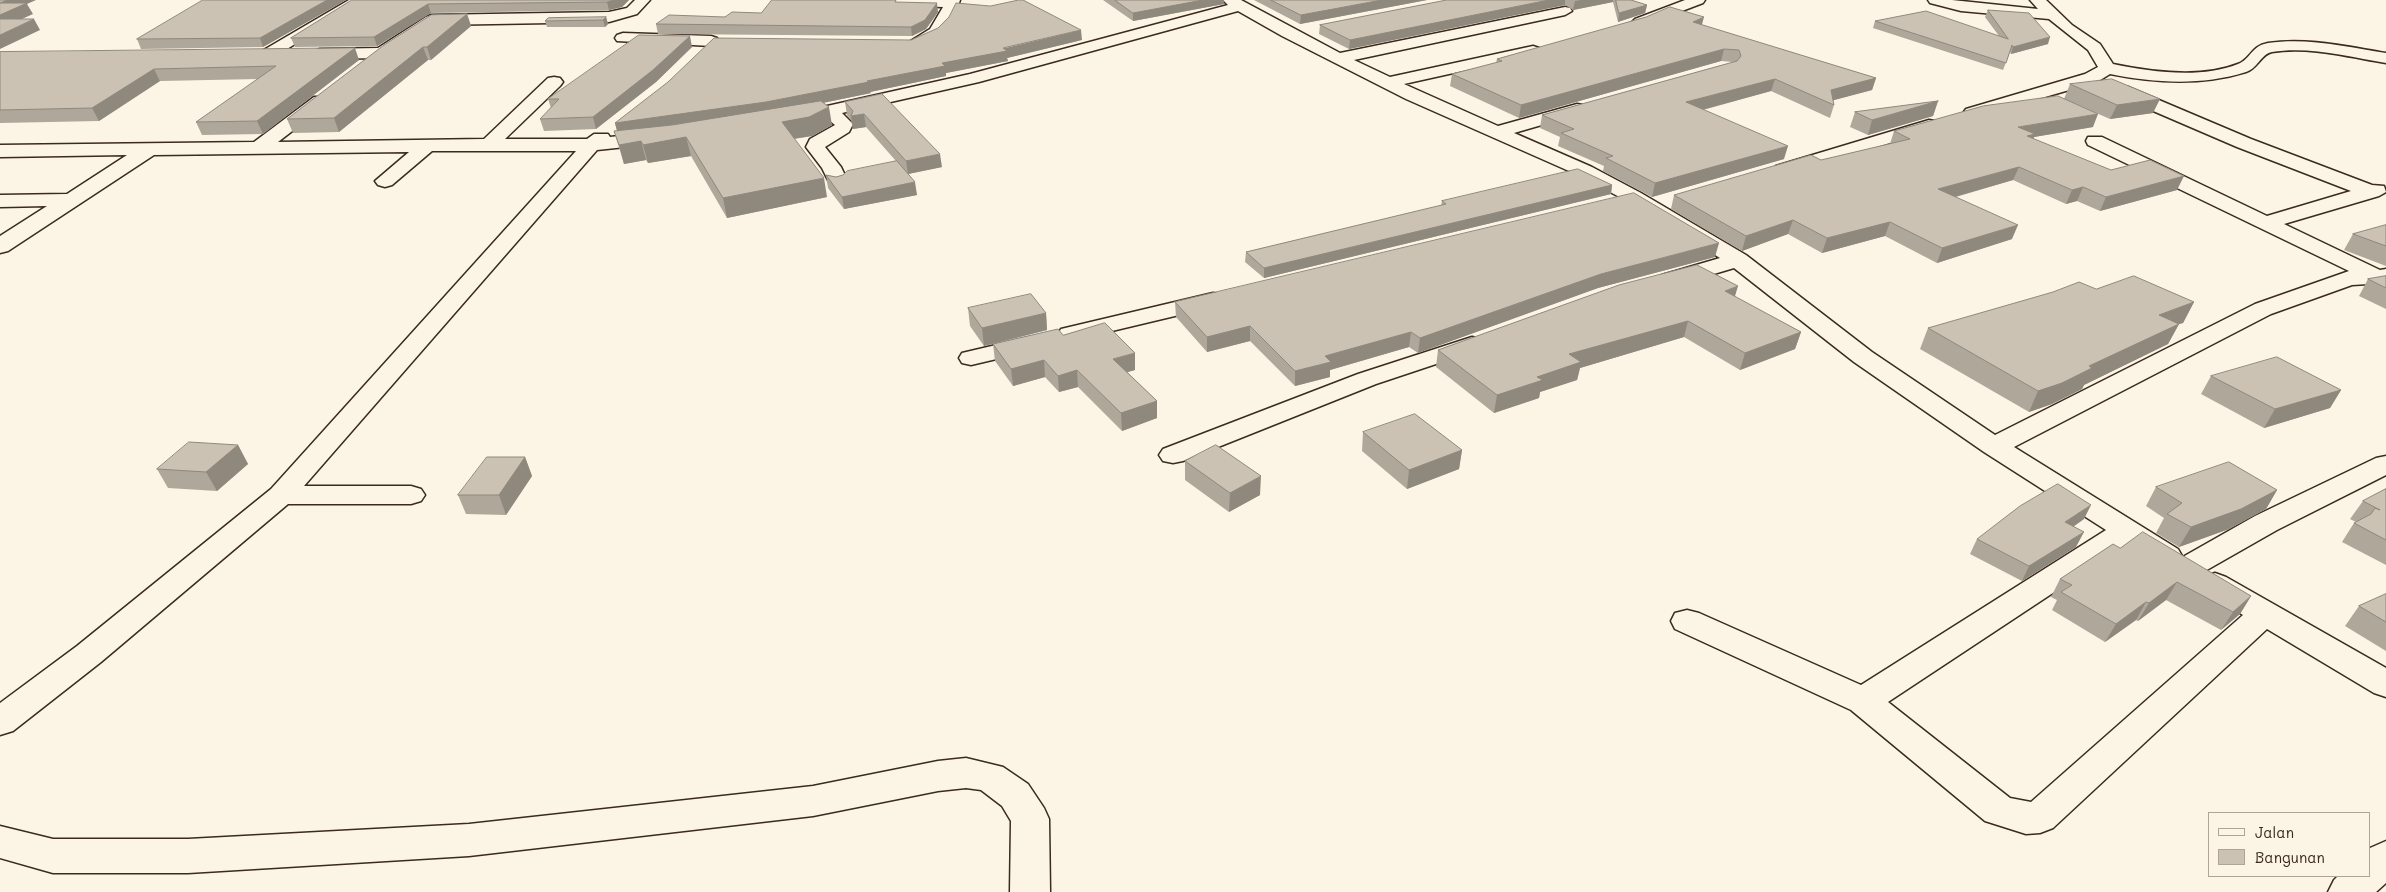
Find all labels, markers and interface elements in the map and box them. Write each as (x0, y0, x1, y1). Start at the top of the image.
legend (2208, 812, 2371, 877)
text: Jalan (2255, 822, 2294, 842)
text: Bangunan (2255, 847, 2325, 867)

